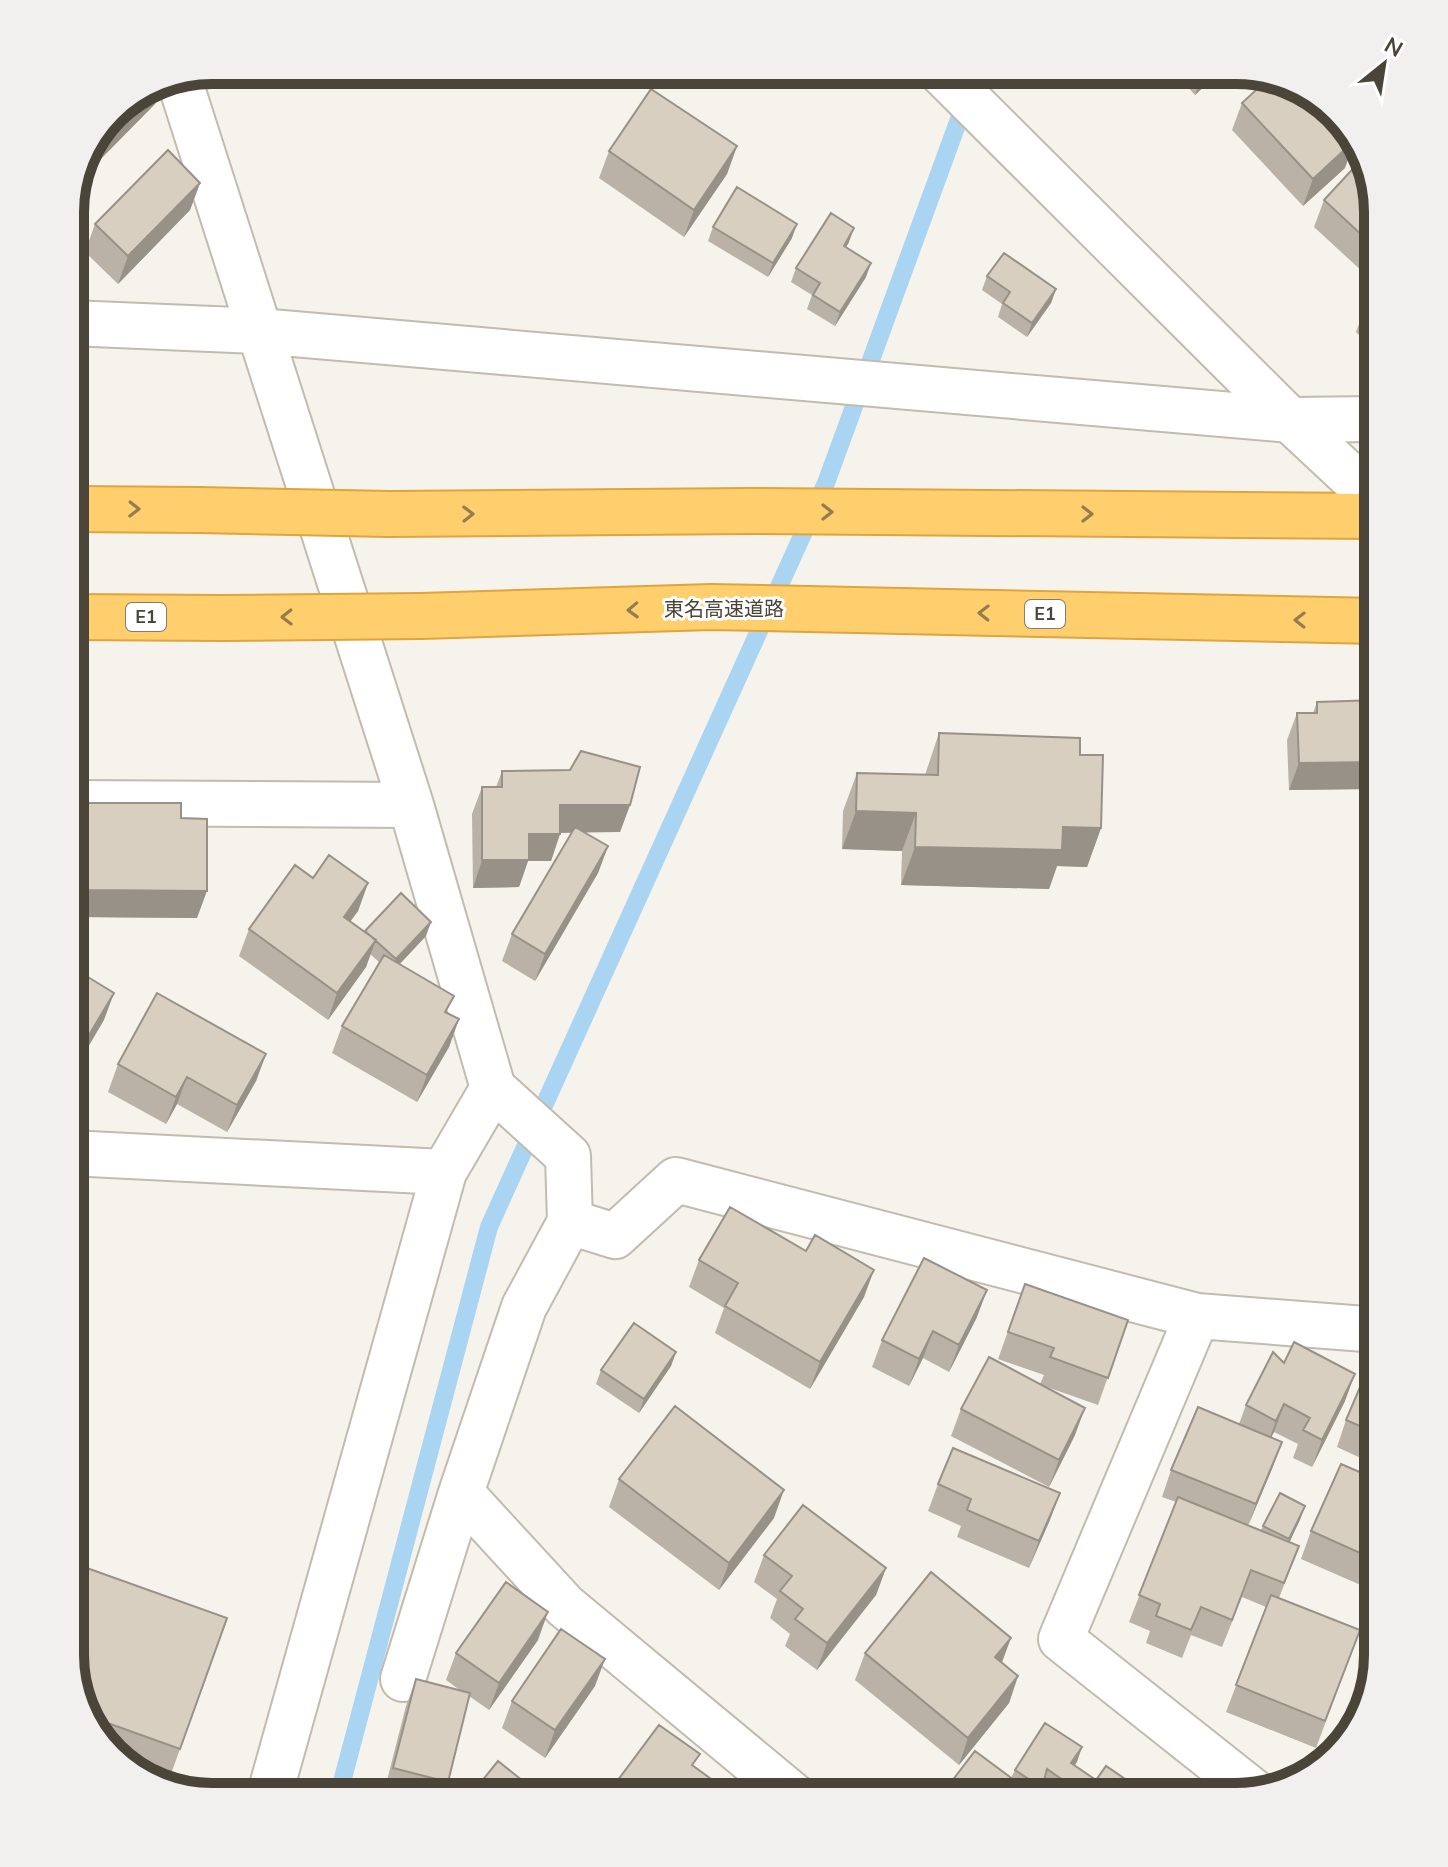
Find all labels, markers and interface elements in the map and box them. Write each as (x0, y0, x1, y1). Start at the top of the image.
north arrow (1344, 24, 1424, 104)
text: N (1379, 30, 1408, 65)
one-way arrow (128, 500, 141, 518)
one-way arrow (821, 503, 834, 521)
one-way arrow (462, 505, 475, 523)
one-way arrow (1081, 505, 1094, 523)
street label: 東名高速道路 (664, 596, 784, 623)
road number: E1 (1025, 600, 1065, 628)
one-way arrow (626, 601, 639, 618)
road number: E1 (126, 603, 166, 631)
one-way arrow (977, 604, 990, 622)
one-way arrow (280, 608, 293, 626)
one-way arrow (1293, 611, 1306, 628)

